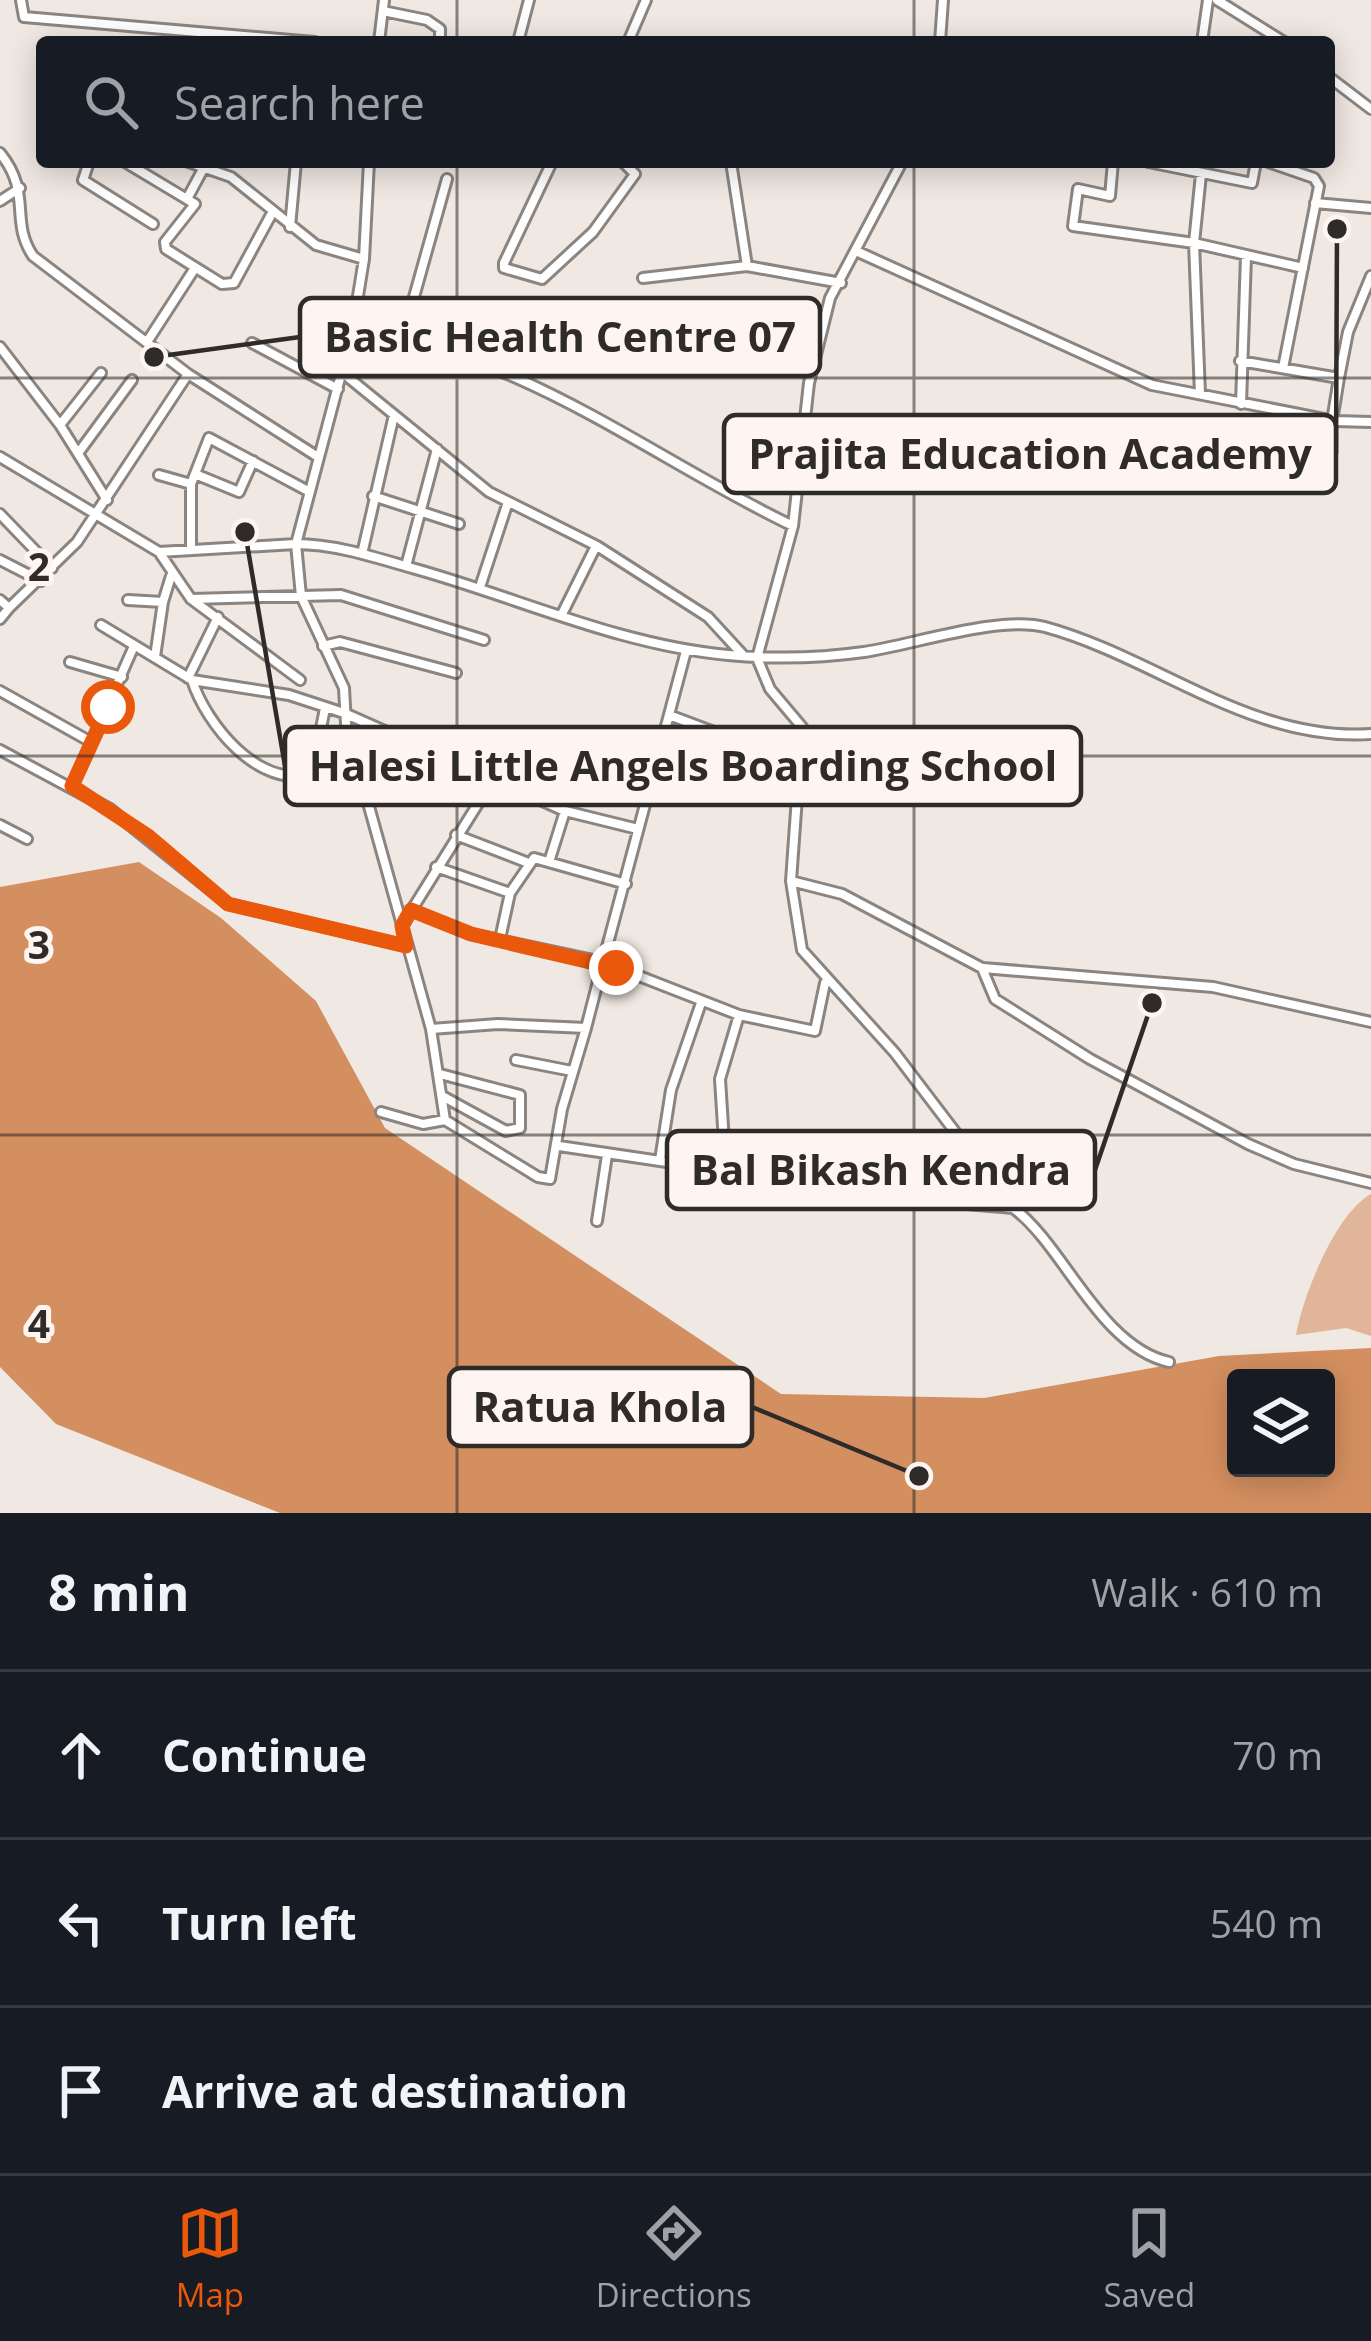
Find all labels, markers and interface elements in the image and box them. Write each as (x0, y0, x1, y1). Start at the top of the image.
search box (36, 36, 1335, 168)
icon: search (78, 69, 144, 135)
text: Search here (174, 72, 425, 133)
callout: Basic Health Centre 07 (300, 298, 820, 376)
text: Basic Health Centre 07 (324, 307, 796, 364)
callout: Prajita Education Academy (724, 415, 1336, 493)
text: Prajita Education Academy (748, 424, 1312, 481)
text: 2 (28, 539, 50, 592)
route start (81, 680, 135, 734)
callout: Halesi Little Angels Boarding School (285, 727, 1081, 805)
text: Halesi Little Angels Boarding School (309, 736, 1057, 793)
text: 3 (28, 917, 50, 970)
route end (589, 941, 643, 995)
callout: Bal Bikash Kendra (667, 1131, 1095, 1209)
text: Bal Bikash Kendra (691, 1140, 1071, 1197)
text: 4 (28, 1296, 50, 1349)
callout: Ratua Khola (449, 1368, 752, 1446)
map controls (1227, 1369, 1335, 1477)
button: layers (1227, 1369, 1335, 1477)
text: Ratua Khola (473, 1377, 727, 1434)
text: 8 min (48, 1556, 190, 1626)
text: Walk · 610 m (1091, 1565, 1323, 1618)
icon: ahead (48, 1722, 114, 1788)
text: Continue (162, 1724, 367, 1785)
text: 70 m (1232, 1728, 1323, 1781)
icon: left (48, 1890, 114, 1956)
text: Turn left (162, 1892, 357, 1953)
text: 540 m (1210, 1896, 1323, 1949)
icon: arrive (48, 2058, 114, 2124)
text: Arrive at destination (162, 2060, 628, 2121)
tab: Map (176, 2200, 244, 2317)
tab: Directions (596, 2200, 752, 2317)
tab: Saved (1103, 2200, 1195, 2317)

